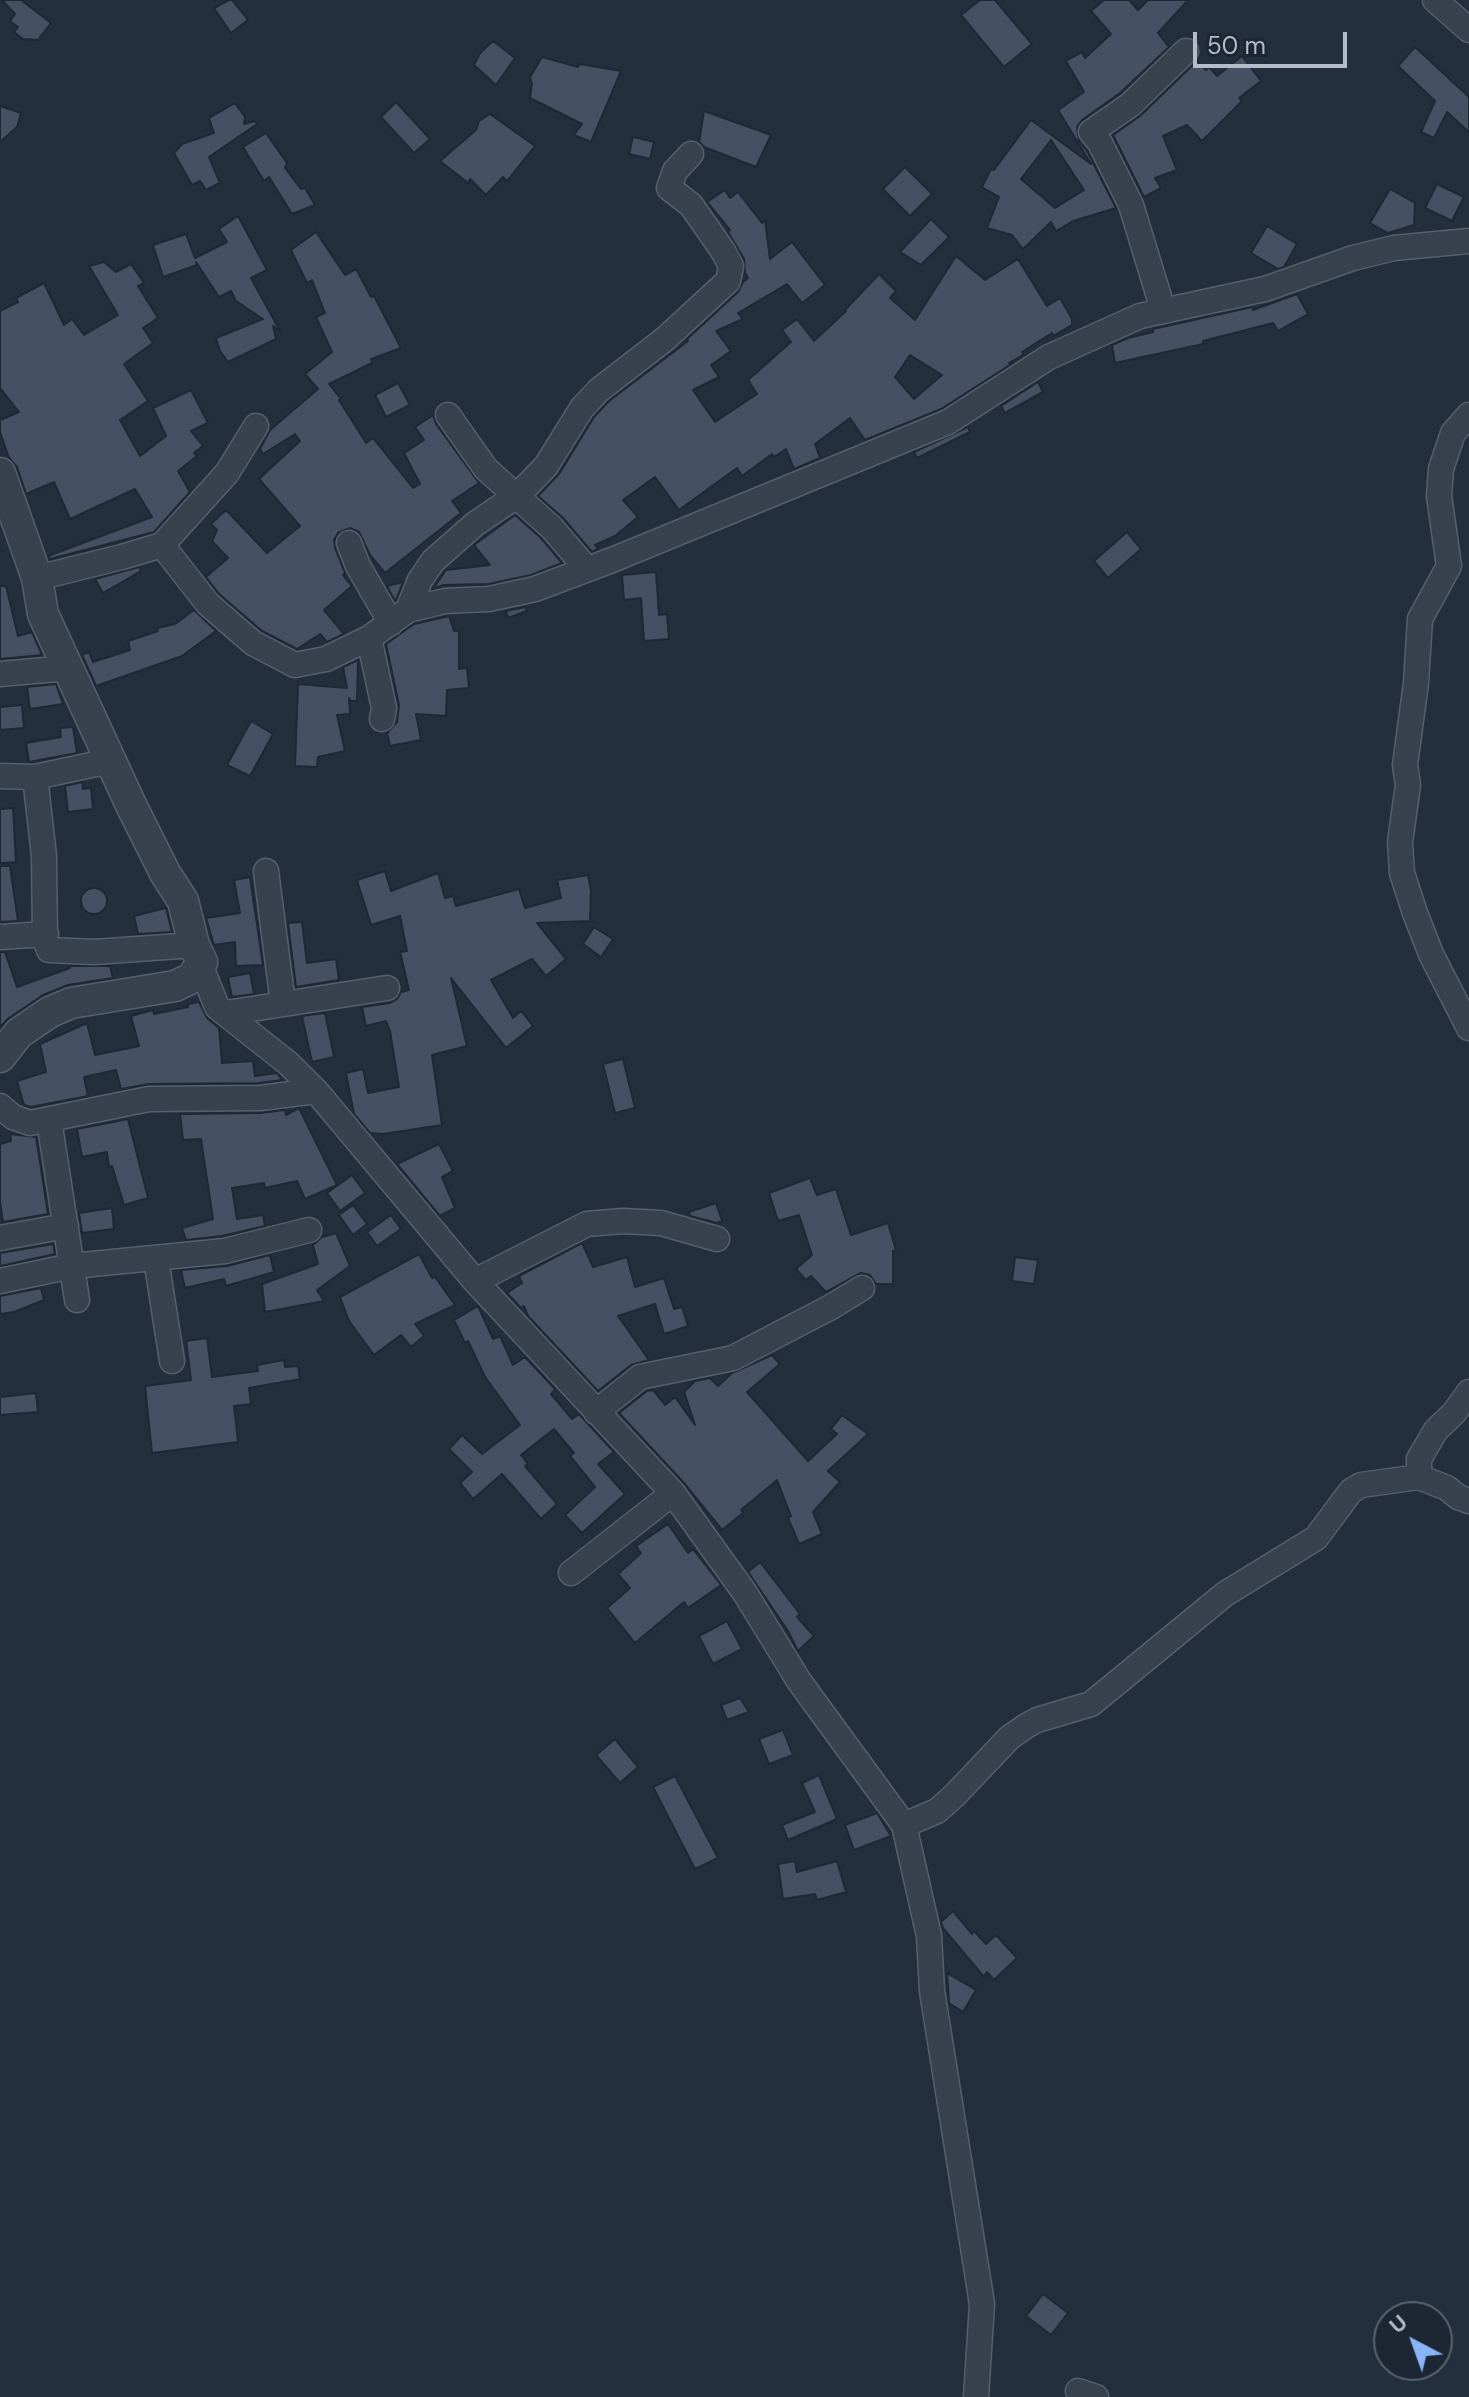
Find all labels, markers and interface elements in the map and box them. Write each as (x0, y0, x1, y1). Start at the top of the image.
scale bar (1197, 16, 1351, 66)
text: 50 m (1207, 30, 1266, 61)
north arrow (1373, 2301, 1453, 2381)
text: U (1383, 2308, 1413, 2340)

